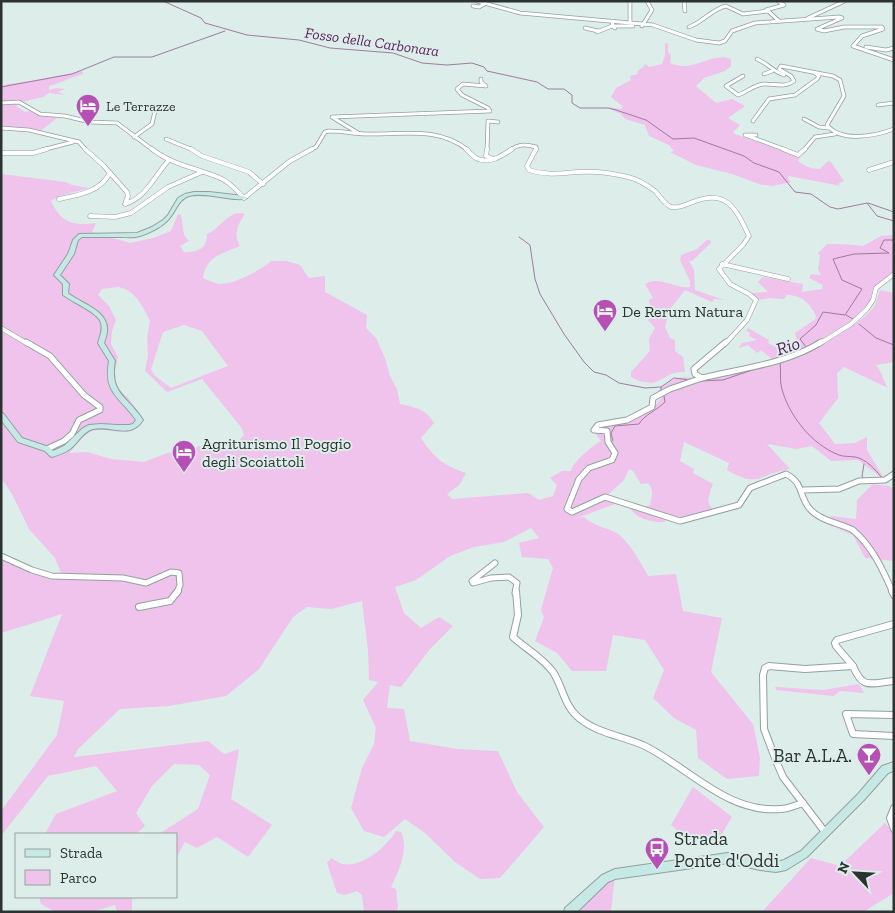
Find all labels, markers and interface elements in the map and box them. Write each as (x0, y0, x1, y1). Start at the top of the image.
water label: Fosso della Carbonara (304, 24, 440, 60)
hotel icon: Le Terrazze (75, 93, 101, 127)
place label: Le Terrazze (106, 98, 176, 115)
hotel icon: De Rerum Natura (592, 298, 618, 332)
place label: De Rerum Natura (622, 302, 744, 321)
water label: Rio (773, 332, 803, 360)
place label: Agriturismo Il Poggio degli Scoiattoli (202, 434, 351, 471)
hotel icon: Agriturismo Il Poggio degli Scoiattoli (171, 439, 197, 473)
bar icon: Bar A.L.A. (856, 742, 882, 776)
place label: Bar A.L.A. (773, 744, 852, 767)
place label: Strada Ponte d'Oddi (674, 827, 779, 872)
legend (15, 833, 178, 898)
bus stop icon: Strada Ponte d'Oddi (644, 836, 670, 870)
text: Strada (60, 844, 103, 862)
north arrow (830, 848, 880, 898)
text: N (834, 859, 854, 876)
text: Parco (60, 869, 97, 887)

